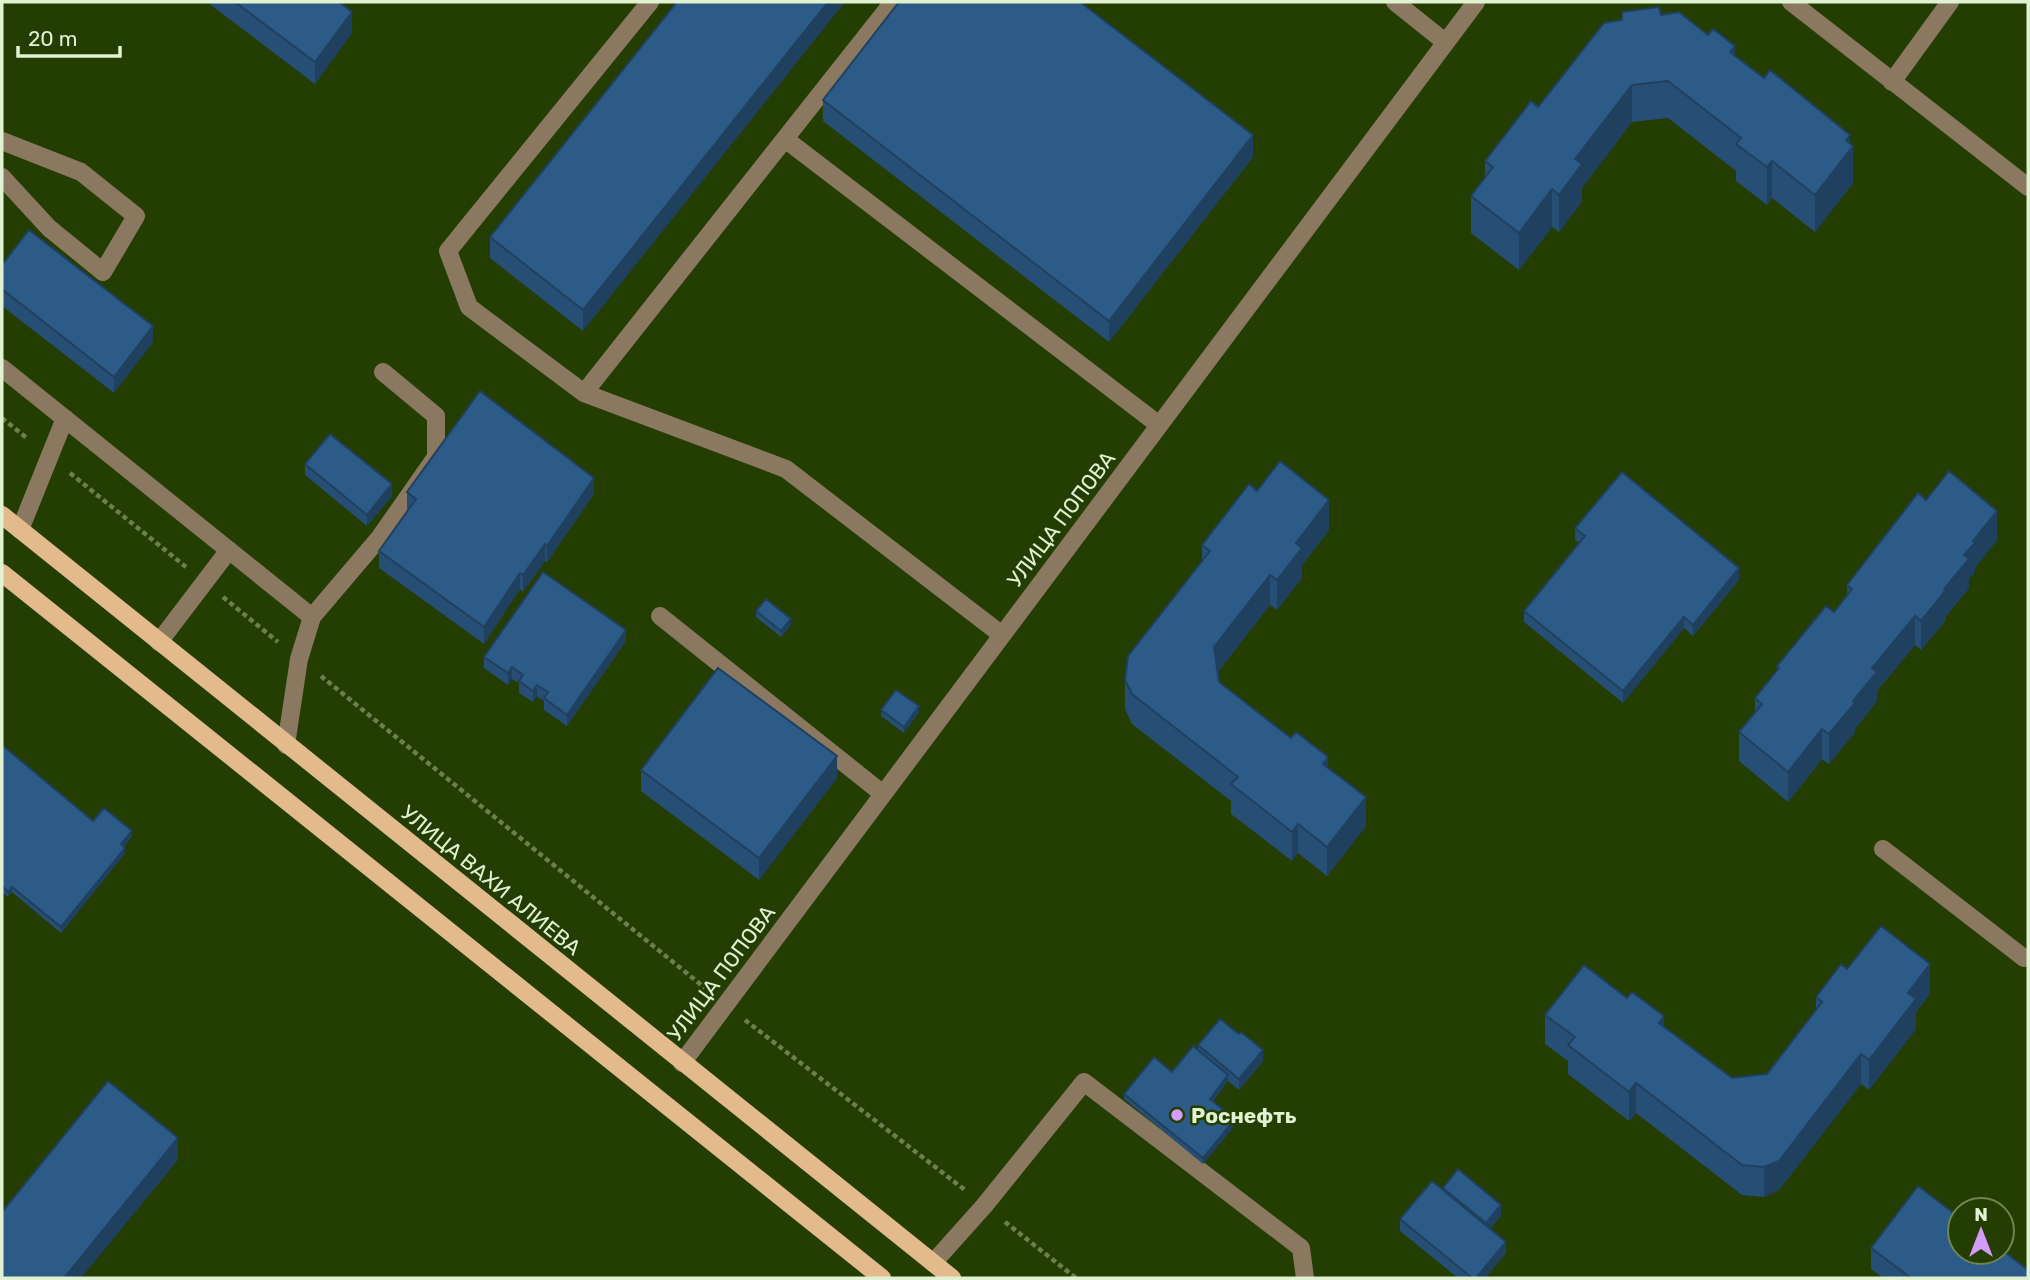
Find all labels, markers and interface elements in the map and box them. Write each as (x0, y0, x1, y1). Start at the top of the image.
scale bar (18, 14, 119, 58)
text: 20 m (28, 26, 77, 51)
street label: УЛИЦА ПОПОВА (1002, 446, 1120, 592)
street label: УЛИЦА ВАХИ АЛИЕВА (396, 800, 586, 960)
street label: УЛИЦА ПОПОВА (662, 900, 780, 1046)
place label: Роснефть (1191, 1103, 1297, 1128)
marker: Роснефть (1169, 1107, 1185, 1123)
north arrow (1946, 1196, 2016, 1266)
text: N (1974, 1203, 1988, 1226)

